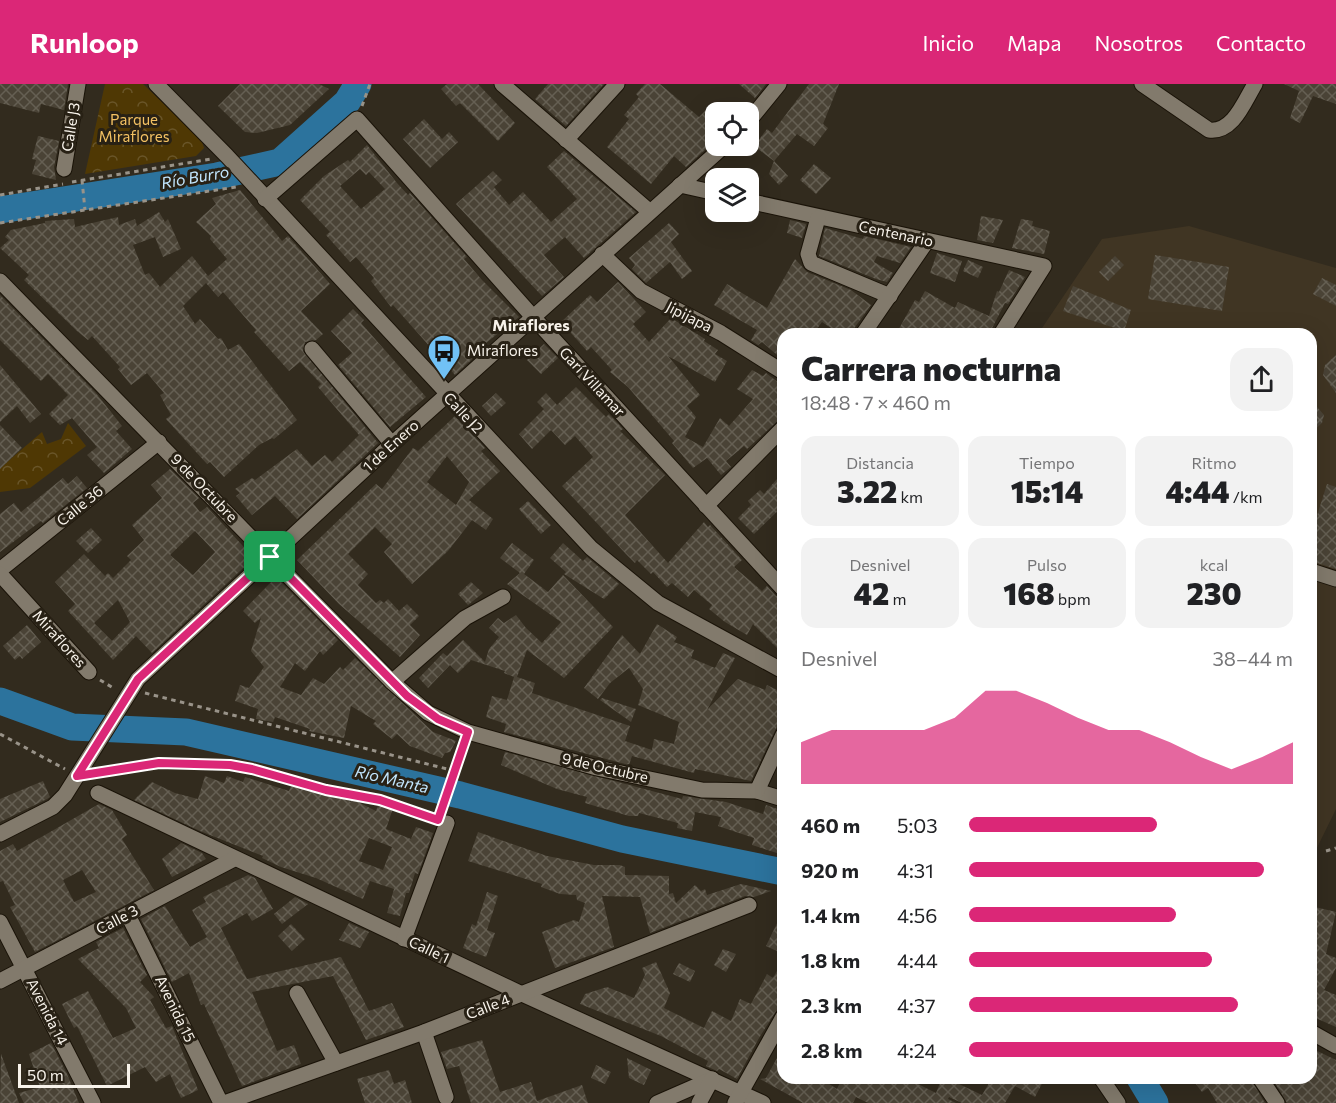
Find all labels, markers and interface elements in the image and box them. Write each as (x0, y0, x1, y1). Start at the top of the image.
text: Runloop (30, 25, 139, 59)
text: Inicio (922, 30, 974, 55)
text: Mapa (1007, 30, 1061, 55)
text: Nosotros (1094, 30, 1183, 55)
text: Contacto (1216, 30, 1306, 55)
street label: Calle J3 (57, 101, 83, 153)
map controls (705, 102, 759, 222)
button: locate (705, 102, 759, 156)
park label: Parque Miraflores (98, 110, 170, 145)
water label: Río Burro (159, 161, 230, 192)
button: layers (705, 168, 759, 222)
street label: Centenario (857, 216, 935, 250)
street label: Jipijapa (663, 297, 716, 335)
district label: Miraflores (492, 315, 570, 334)
bus stop icon: Miraflores (426, 333, 462, 380)
place label: Miraflores (467, 341, 538, 359)
street label: Garí Villamar (556, 343, 629, 420)
text: Carrera nocturna (801, 347, 1061, 388)
button: share (1230, 348, 1293, 411)
street label: Calle J2 (440, 388, 487, 436)
text: 18:48 · 7 × 460 m (801, 390, 951, 414)
street label: 1 de Enero (359, 416, 422, 475)
street label: 9 de Octubre (168, 449, 242, 525)
text: Distancia (846, 453, 914, 472)
text: Tiempo (1019, 453, 1075, 472)
text: Ritmo (1192, 453, 1236, 472)
text: 3.22 (837, 472, 897, 509)
text: 15:14 (1011, 472, 1083, 509)
text: 4:44 (1165, 472, 1230, 509)
street label: Calle 36 (53, 481, 106, 529)
text: km (897, 487, 923, 506)
text: /km (1230, 487, 1263, 506)
pin (244, 531, 295, 582)
icon: arrive (253, 540, 286, 573)
text: Desnivel (849, 555, 911, 574)
text: Pulso (1027, 555, 1067, 574)
text: kcal (1200, 555, 1228, 574)
text: 42 (854, 574, 889, 611)
text: 168 (1003, 574, 1055, 611)
text: 230 (1186, 574, 1242, 611)
text: m (889, 589, 906, 608)
text: bpm (1055, 589, 1091, 608)
street label: Miraflores (29, 606, 90, 671)
text: Desnivel (801, 646, 878, 670)
text: 38–44 m (1212, 646, 1293, 670)
street label: 9 de Octubre (560, 748, 650, 786)
water label: Río Manta (353, 761, 431, 796)
text: 460 m (801, 813, 860, 837)
text: 5:03 (897, 813, 938, 837)
text: 920 m (801, 858, 859, 882)
text: 4:31 (897, 858, 934, 882)
street label: Calle 3 (92, 901, 141, 938)
text: 1.4 km (801, 903, 860, 927)
text: 4:56 (897, 903, 937, 927)
street label: Calle 1 (406, 932, 453, 966)
text: 1.8 km (801, 948, 860, 972)
text: 4:44 (897, 948, 938, 972)
street label: Avenida 15 (152, 972, 200, 1045)
street label: Avenida 14 (23, 975, 72, 1048)
street label: Calle 4 (463, 990, 512, 1023)
text: 2.3 km (801, 993, 862, 1017)
text: 4:37 (897, 993, 936, 1017)
text: 2.8 km (801, 1038, 863, 1062)
text: 4:24 (897, 1038, 936, 1062)
scale bar (18, 1061, 130, 1088)
text: 50 m (27, 1065, 64, 1084)

